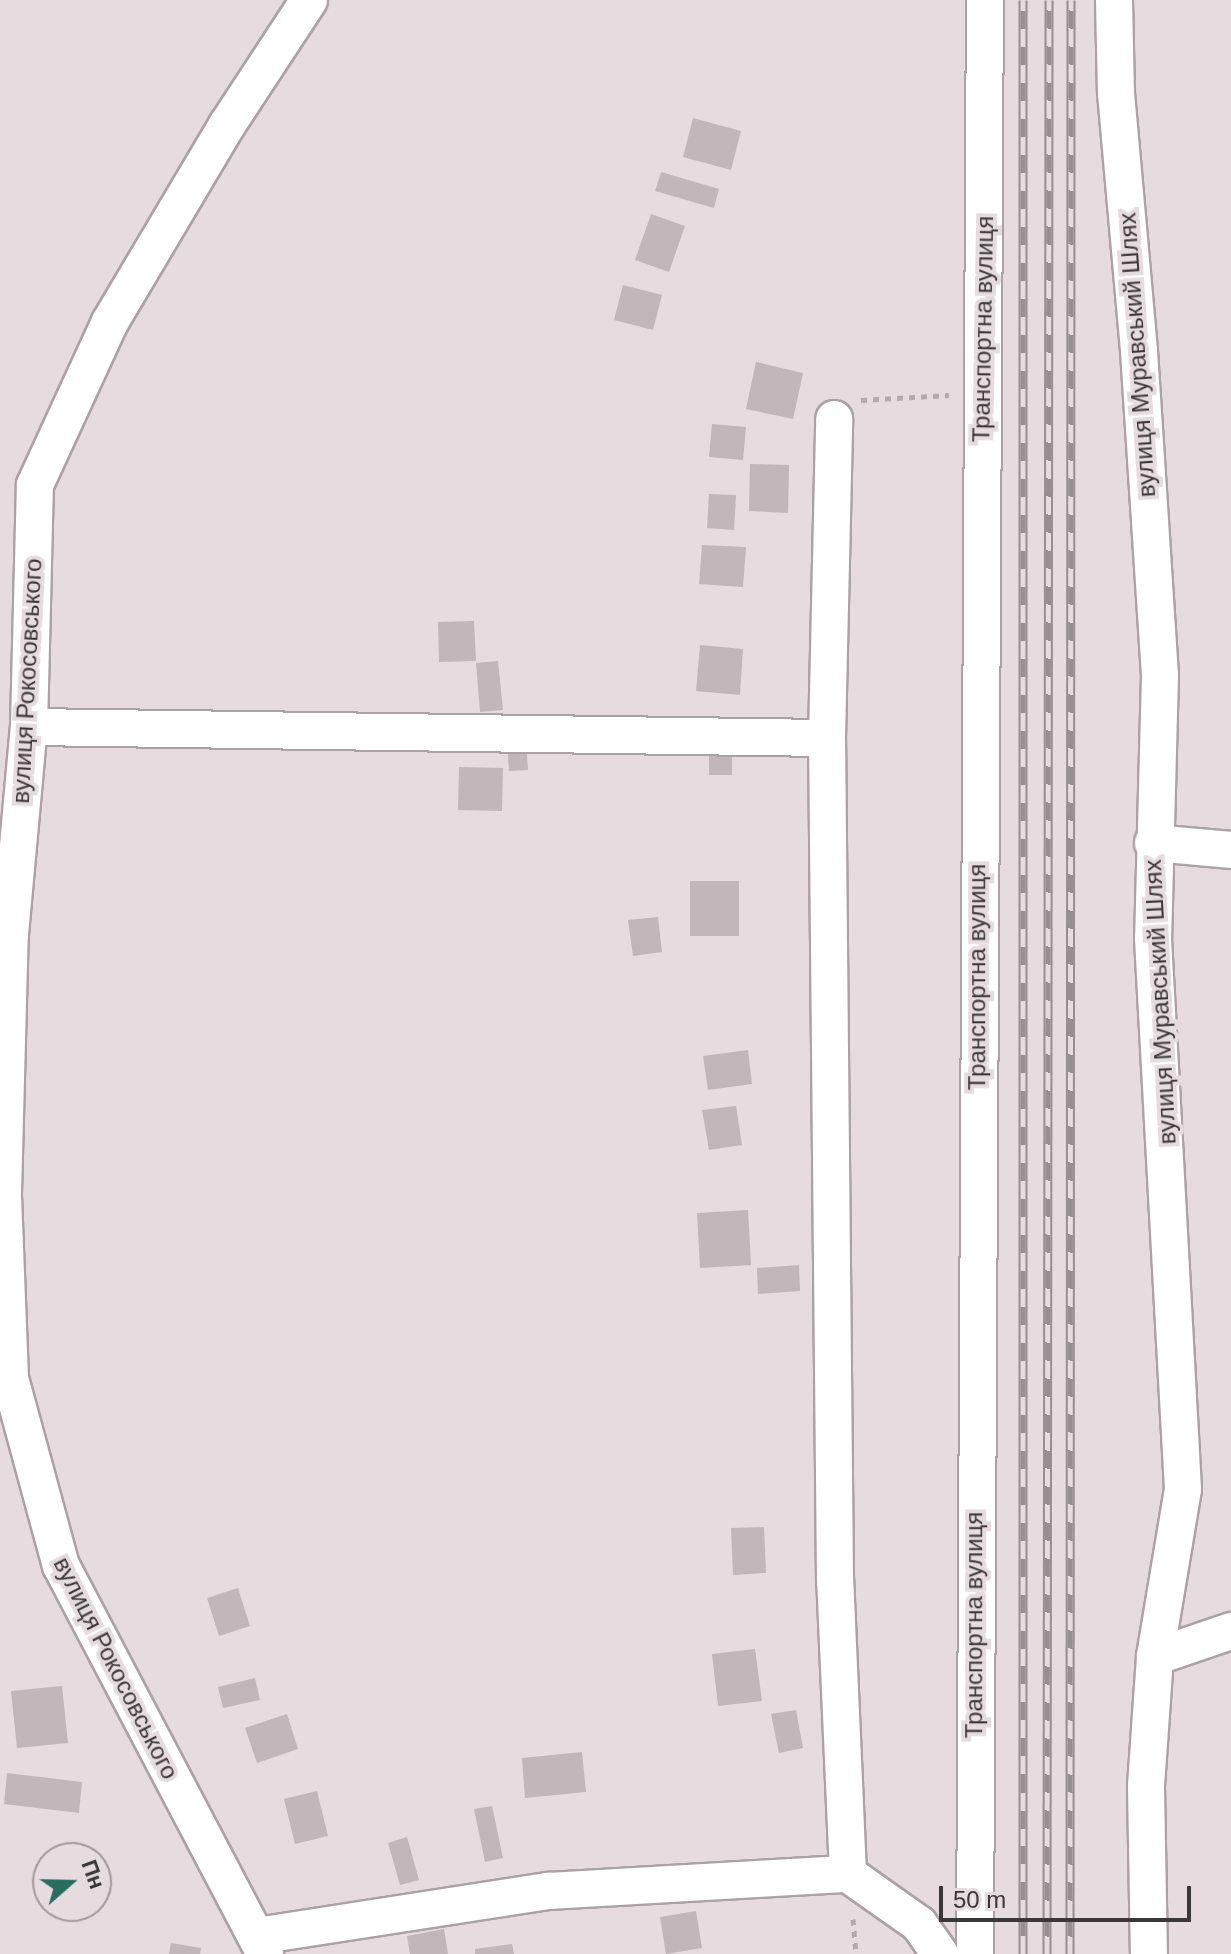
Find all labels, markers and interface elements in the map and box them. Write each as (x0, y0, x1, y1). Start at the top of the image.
street label: вулиця Муравський Шлях (1113, 212, 1161, 498)
street label: Транспортна вулиця (967, 215, 999, 443)
street label: вулиця Рокосовського (6, 558, 48, 804)
street label: вулиця Муравський Шлях (1138, 859, 1182, 1145)
street label: Транспортна вулиця (963, 864, 991, 1090)
street label: Транспортна вулиця (960, 1512, 988, 1738)
street label: вулиця Рокосовського (48, 1552, 184, 1784)
north arrow (32, 1842, 112, 1922)
text: Пн (76, 1856, 110, 1892)
scale bar (943, 1870, 1195, 1920)
text: 50 m (953, 1886, 1006, 1913)

